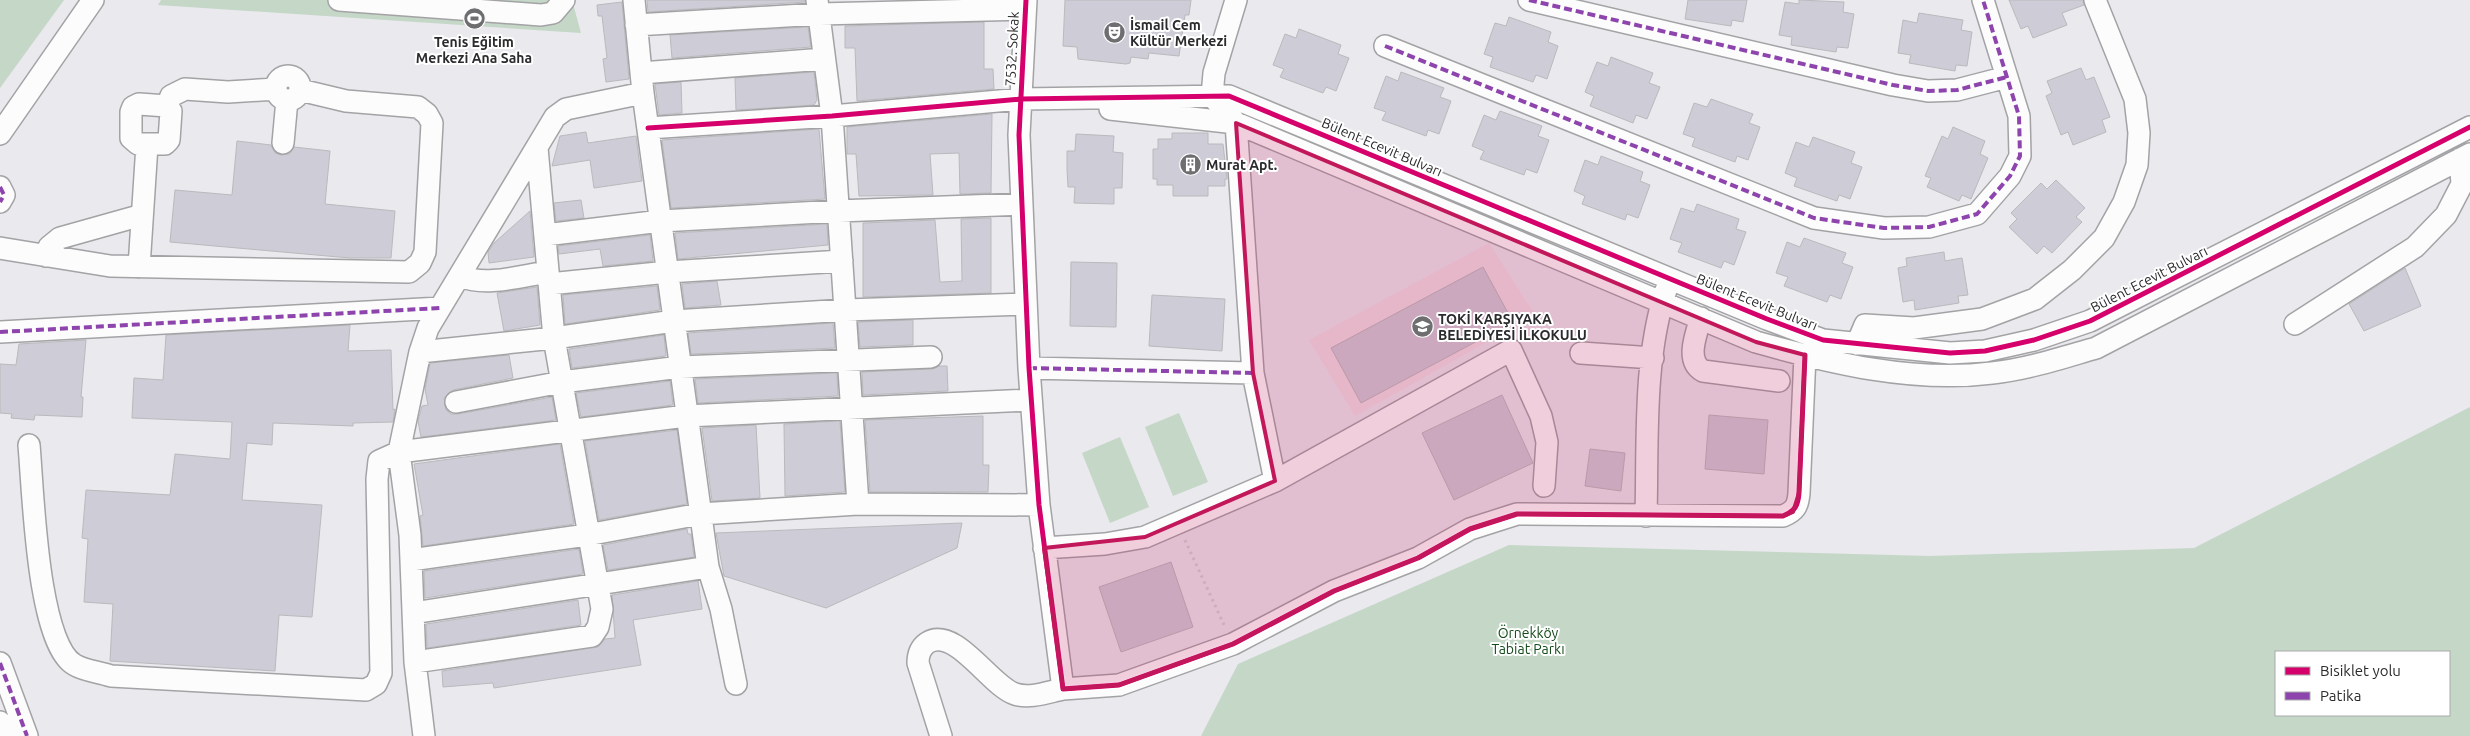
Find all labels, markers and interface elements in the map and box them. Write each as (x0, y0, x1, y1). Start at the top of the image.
sports icon: Tenis Eğitim Merkezi Ana Saha (462, 7, 486, 31)
street label: 7532. Sokak (1002, 11, 1022, 87)
place label: İsmail Cem Kültür Merkezi (1130, 16, 1227, 49)
theatre icon: İsmail Cem Kültür Merkezi (1102, 21, 1126, 45)
place label: Tenis Eğitim Merkezi Ana Saha (416, 34, 532, 66)
street label: Bülent Ecevit Bulvarı (1319, 114, 1445, 180)
building icon: Murat Apt. (1178, 153, 1202, 177)
place label: Murat Apt. (1206, 157, 1277, 173)
street label: Bülent Ecevit Bulvarı (2088, 243, 2210, 315)
street label: Bülent Ecevit Bulvarı (1694, 270, 1820, 334)
place label: TOKİ KARŞIYAKA BELEDİYESİ İLKOKULU (1438, 310, 1587, 343)
school or university icon: TOKİ KARŞIYAKA BELEDİYESİ İLKOKULU (1410, 315, 1434, 339)
park label: Örnekköy Tabiat Parkı (1491, 624, 1565, 657)
legend (2275, 651, 2450, 716)
text: Bisiklet yolu (2320, 662, 2401, 679)
text: Patika (2320, 687, 2361, 704)

